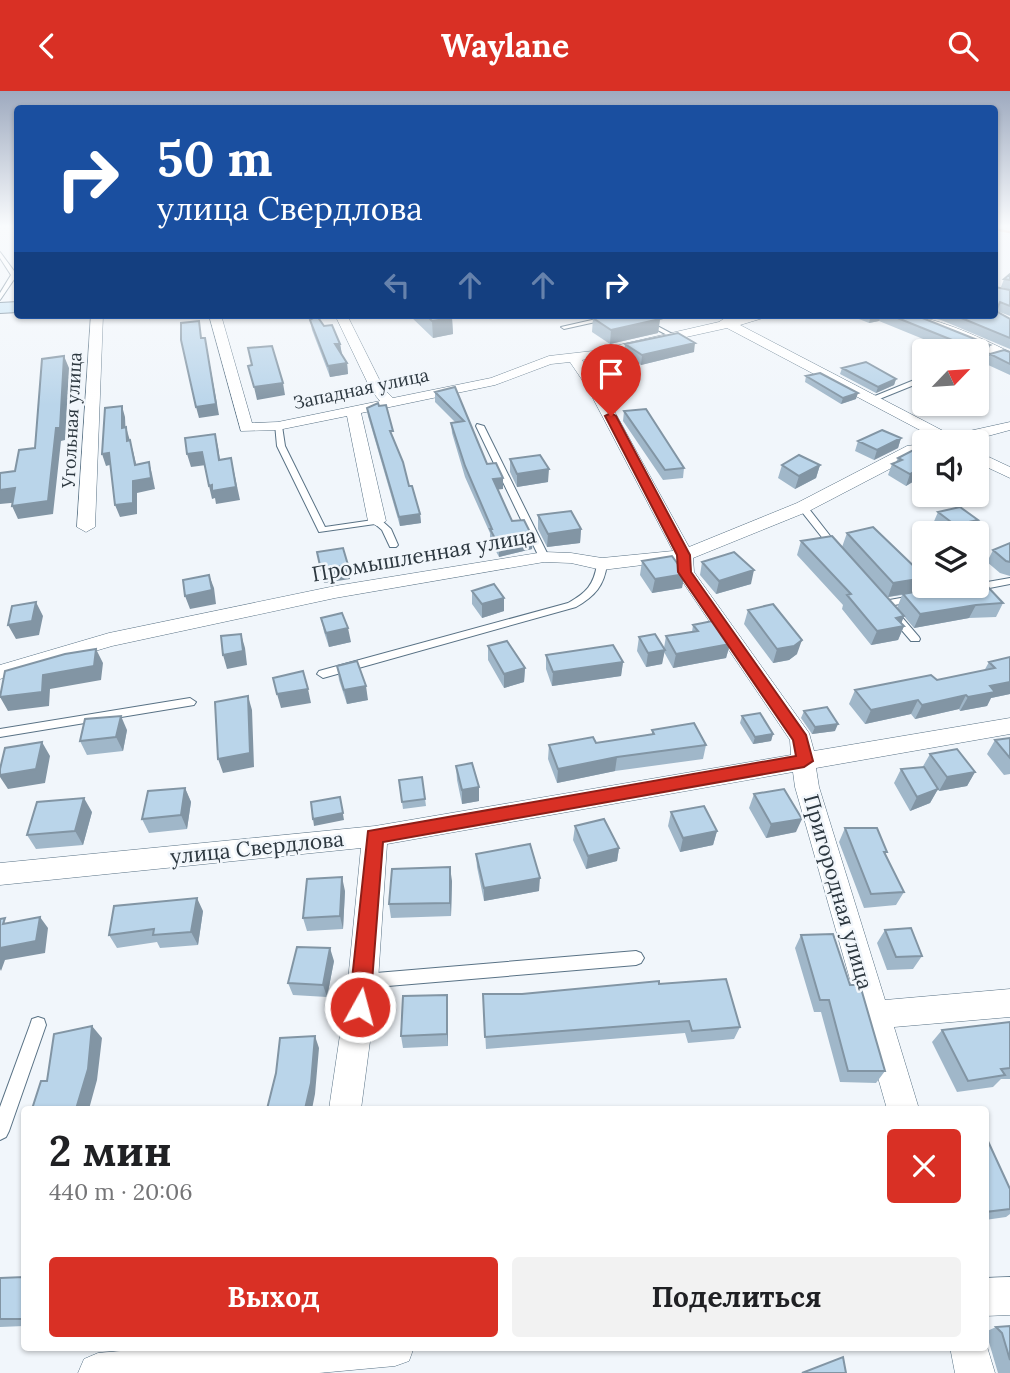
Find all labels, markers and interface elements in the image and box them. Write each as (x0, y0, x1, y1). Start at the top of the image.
text: Waylane (441, 25, 569, 66)
icon: back (28, 27, 66, 65)
icon: search (944, 27, 982, 65)
text: 50 m (157, 127, 273, 189)
icon: right (42, 133, 133, 224)
text: улица Свердлова (157, 188, 423, 229)
icon: left (378, 266, 416, 304)
icon: ahead (451, 266, 489, 304)
icon: ahead (524, 266, 562, 304)
icon: right (597, 266, 635, 304)
north arrow (912, 339, 989, 417)
map controls (912, 339, 989, 598)
pin (581, 344, 641, 416)
street label: Угольная улица (56, 351, 87, 489)
icon: arrive (592, 355, 630, 393)
street label: Западная улица (291, 363, 431, 414)
button: sound (912, 430, 989, 507)
street label: Промышленная улица (310, 521, 538, 588)
button: layers (912, 521, 989, 598)
street label: Пригородная улица (798, 791, 879, 993)
street label: улица Свердлова (169, 825, 345, 870)
position arrow (323, 970, 397, 1044)
text: 2 мин (49, 1124, 172, 1178)
button: close (887, 1129, 961, 1203)
text: 440 m · 20:06 (49, 1177, 193, 1206)
button: Выход (49, 1257, 498, 1337)
button: Поделиться (512, 1257, 961, 1337)

